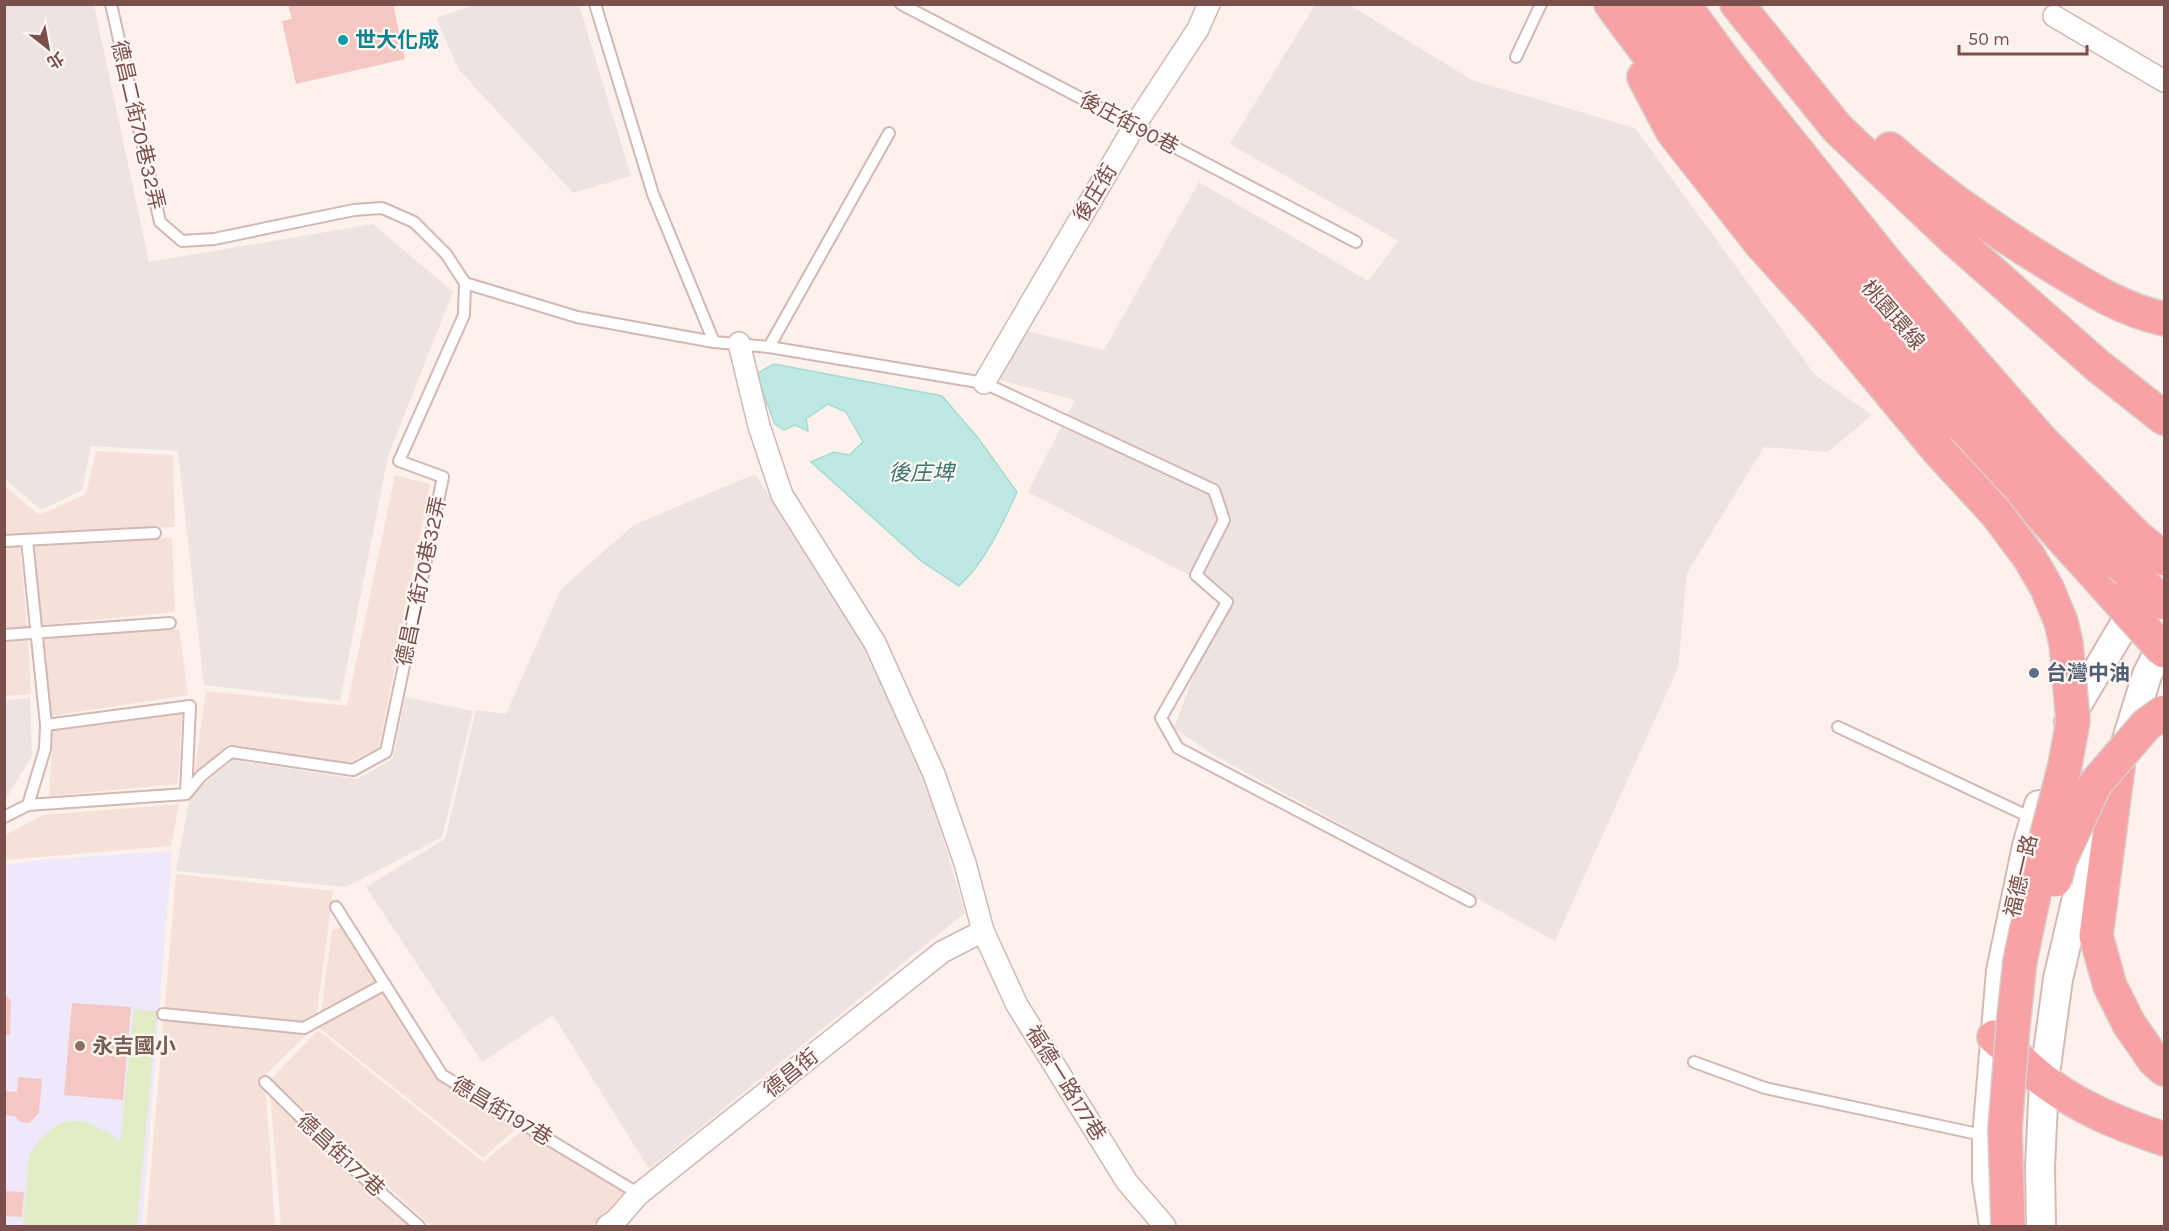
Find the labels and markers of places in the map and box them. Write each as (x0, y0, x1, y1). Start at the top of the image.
place label: 世大化成 (355, 28, 439, 52)
marker: 世大化成 (336, 33, 350, 47)
place label: 台灣中油 (2046, 661, 2130, 685)
marker: 台灣中油 (2027, 666, 2041, 680)
place label: 永吉國小 (92, 1034, 176, 1058)
marker: 永吉國小 (73, 1039, 87, 1053)

